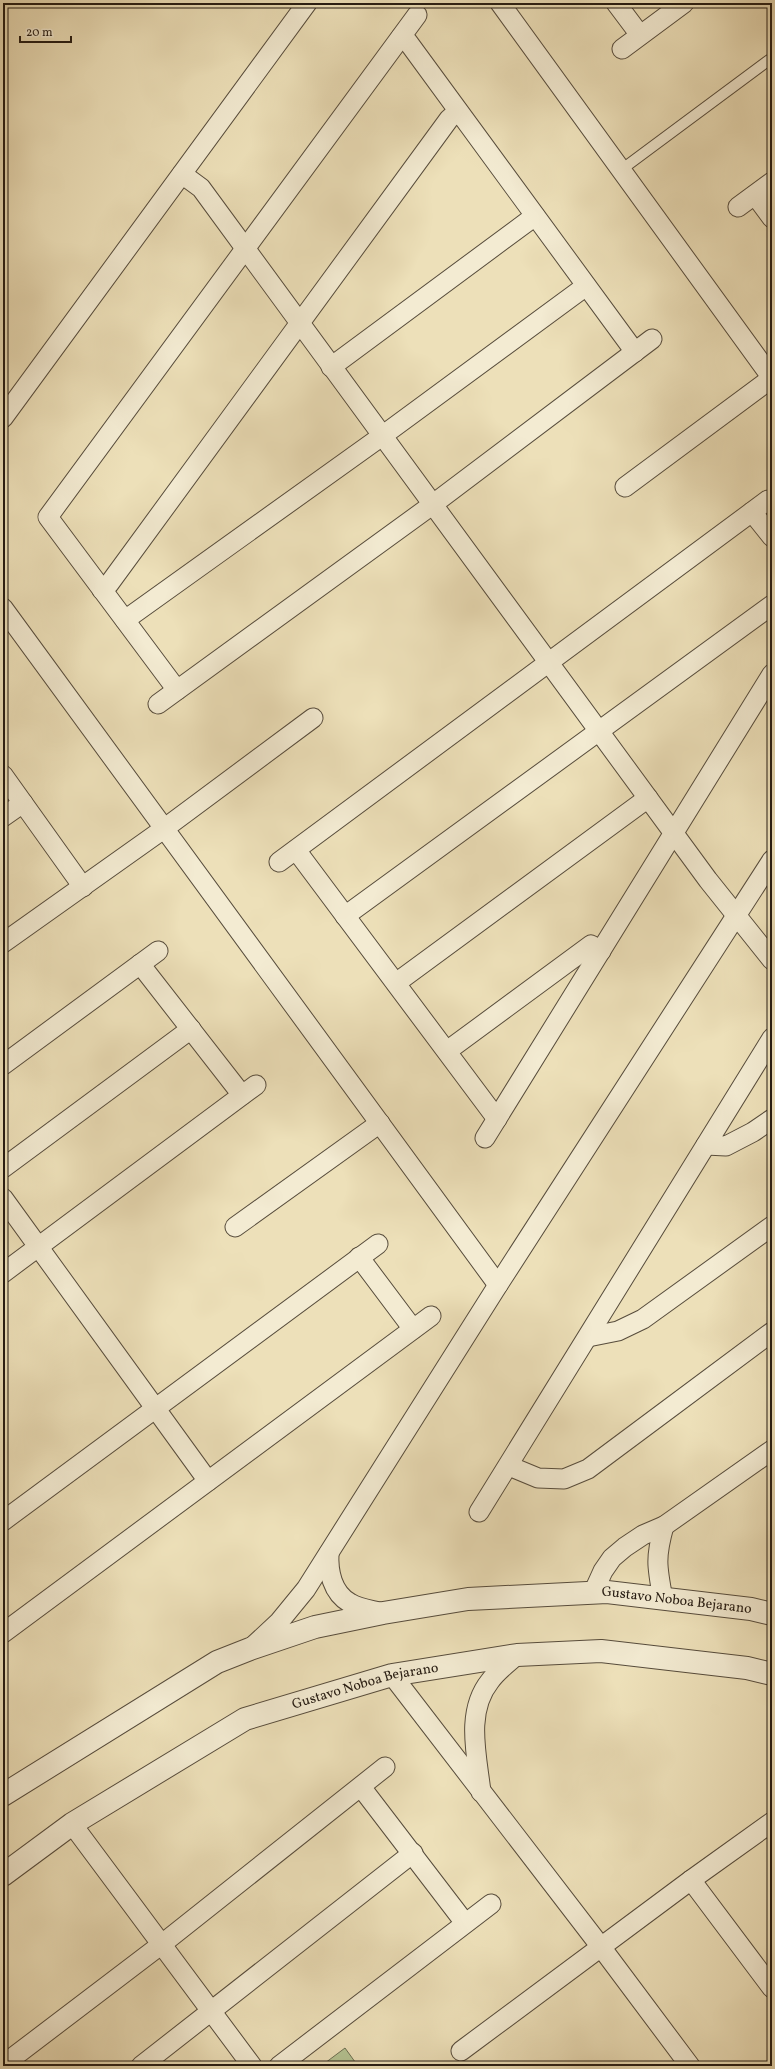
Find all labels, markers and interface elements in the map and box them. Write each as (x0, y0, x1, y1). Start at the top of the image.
scale bar (20, 18, 71, 44)
text: 20 m (26, 25, 53, 41)
street label: Gustavo Noboa Bejarano (601, 1582, 753, 1619)
street label: Gustavo Noboa Bejarano (290, 1658, 440, 1714)

